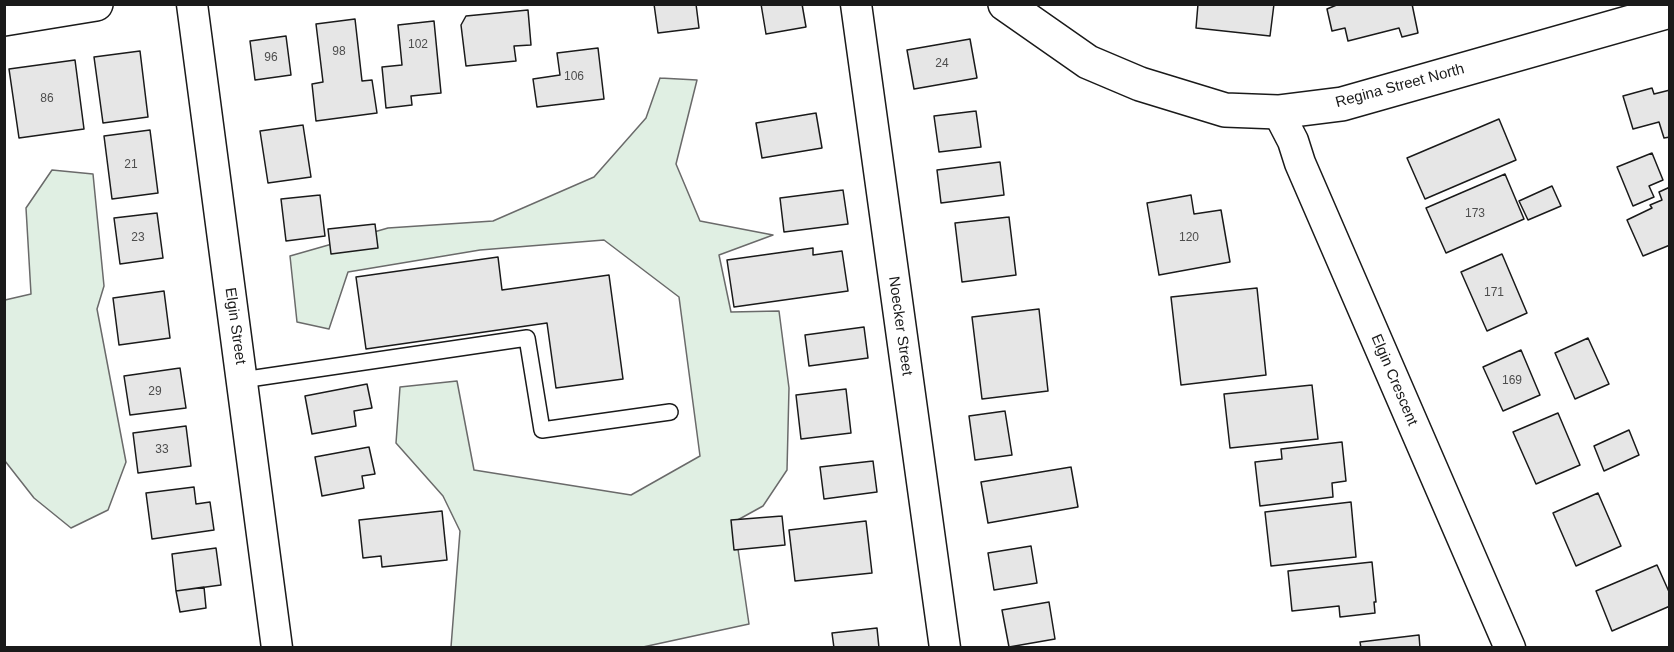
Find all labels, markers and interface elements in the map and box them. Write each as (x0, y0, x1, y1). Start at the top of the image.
house number: 102 (408, 38, 428, 52)
house number: 98 (332, 45, 346, 59)
house number: 96 (264, 51, 278, 65)
house number: 24 (935, 57, 949, 71)
street label: Regina Street North (1334, 60, 1466, 112)
house number: 106 (564, 70, 584, 84)
house number: 86 (40, 92, 54, 106)
house number: 21 (124, 158, 138, 172)
house number: 173 (1465, 207, 1485, 221)
house number: 23 (131, 231, 145, 245)
house number: 120 (1179, 231, 1199, 245)
street label: Noecker Street (884, 275, 916, 377)
street label: Elgin Street (221, 286, 249, 366)
house number: 171 (1484, 286, 1504, 300)
street label: Elgin Crescent (1367, 332, 1421, 428)
house number: 169 (1502, 374, 1522, 388)
house number: 29 (148, 385, 162, 399)
house number: 33 (155, 443, 169, 457)

